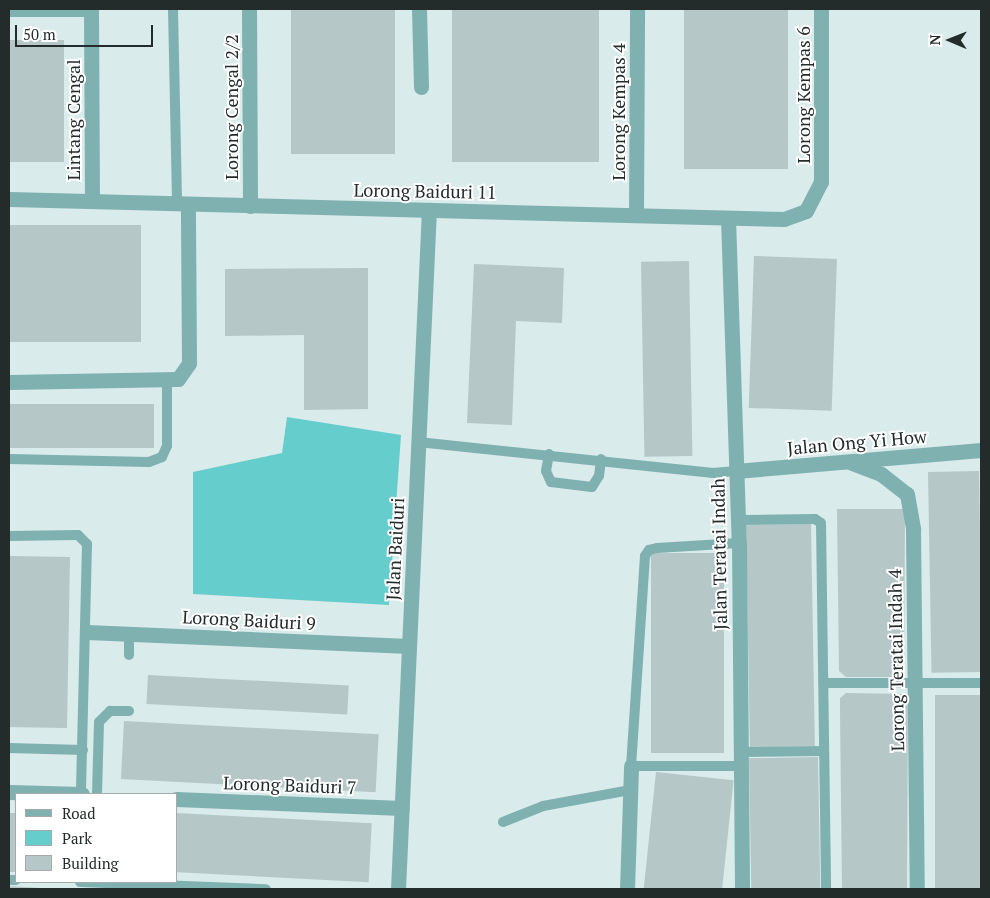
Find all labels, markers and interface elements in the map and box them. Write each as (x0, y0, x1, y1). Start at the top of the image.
scale bar (18, 15, 155, 47)
north arrow (925, 15, 975, 65)
text: 50 m (23, 24, 56, 44)
street label: Lorong Kempas 6 (792, 26, 814, 164)
street label: Lorong Cengal 2/2 (220, 34, 242, 180)
text: N (925, 34, 944, 45)
street label: Lorong Kempas 4 (607, 43, 629, 181)
street label: Lintang Cengal (62, 59, 84, 181)
street label: Lorong Baiduri 11 (353, 179, 497, 203)
street label: Jalan Ong Yi How (786, 425, 928, 459)
street label: Jalan Teratai Indah (707, 478, 731, 630)
street label: Jalan Baiduri (382, 497, 408, 601)
street label: Lorong Teratai Indah 4 (884, 569, 908, 751)
street label: Lorong Baiduri 9 (182, 606, 316, 634)
street label: Lorong Baiduri 7 (223, 772, 357, 798)
legend (15, 793, 178, 883)
text: Road (62, 803, 95, 823)
text: Park (62, 828, 92, 848)
text: Building (62, 853, 119, 873)

